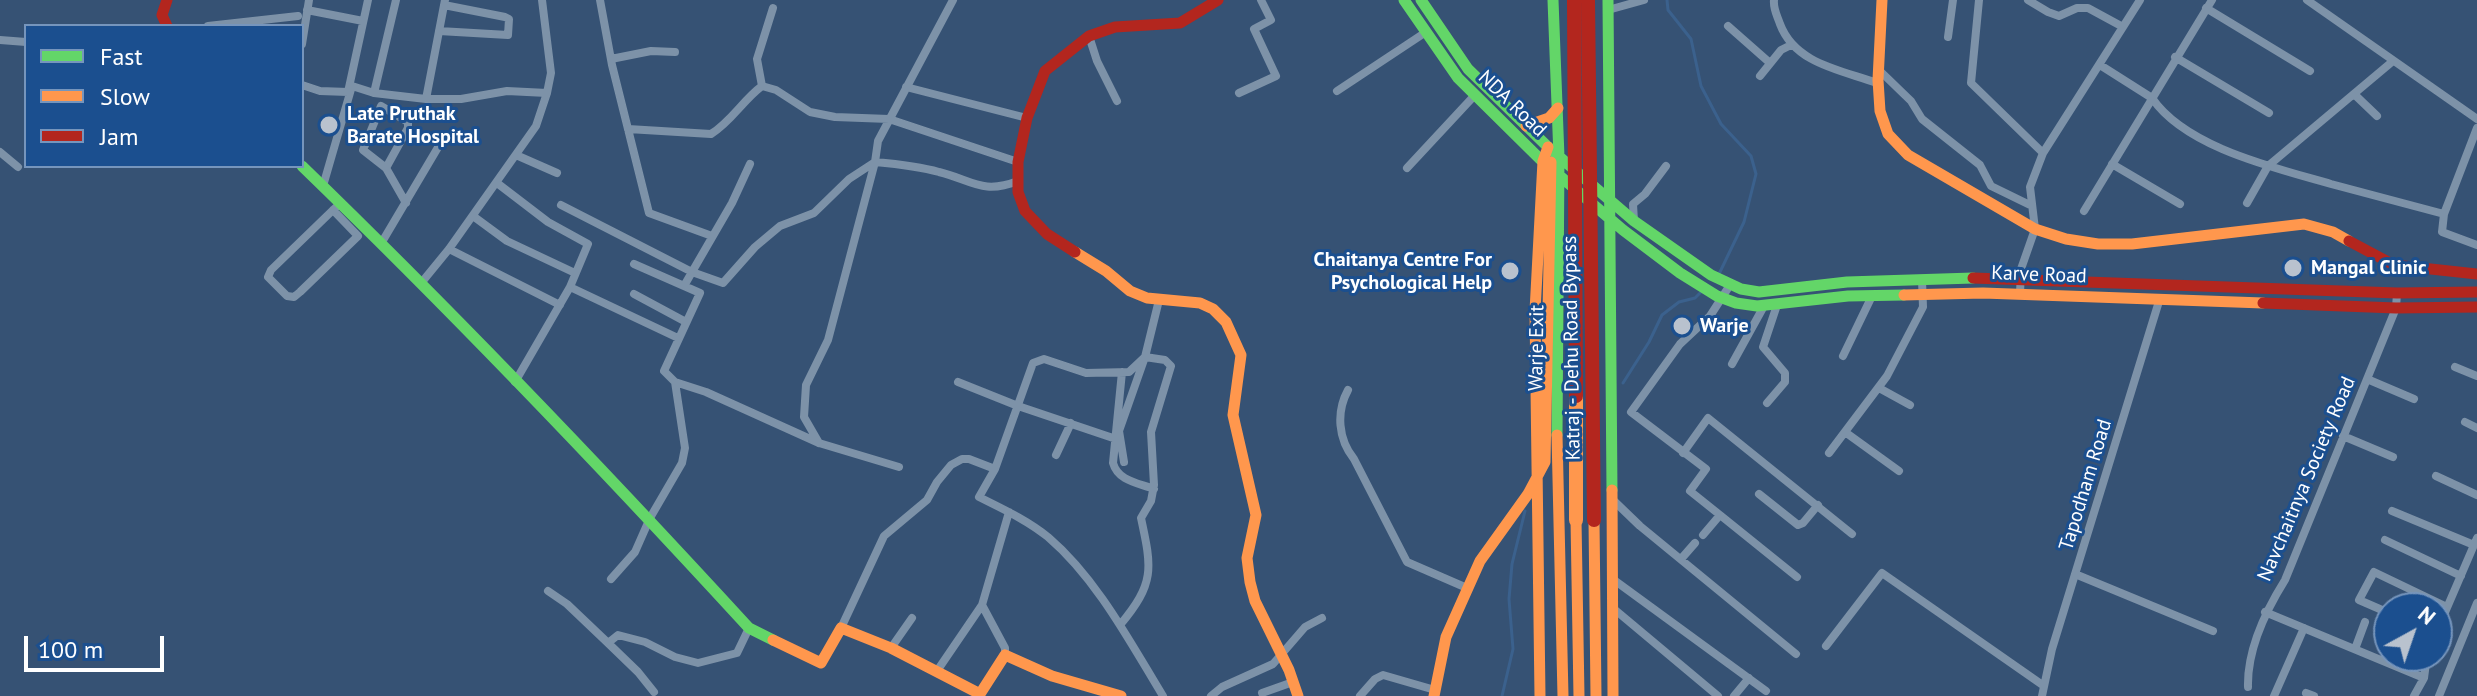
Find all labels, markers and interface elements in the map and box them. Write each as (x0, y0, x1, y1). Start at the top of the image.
legend (24, 24, 304, 168)
text: Fast (100, 41, 143, 72)
street label: NDA Road (1473, 66, 1551, 142)
text: Slow (100, 81, 150, 112)
place label: Late Pruthak Barate Hospital (347, 102, 479, 149)
marker: Late Pruthak Barate Hospital (318, 114, 340, 136)
text: Jam (100, 121, 138, 152)
street label: Katraj - Dehu Road Bypass (1558, 235, 1586, 461)
place label: Chaitanya Centre For Psychological Help (1314, 248, 1492, 295)
place label: Mangal Clinic (2311, 256, 2427, 280)
marker: Mangal Clinic (2282, 257, 2304, 279)
marker: Chaitanya Centre For Psychological Help (1499, 260, 1521, 282)
street label: Karve Road (1991, 261, 2087, 289)
street label: Warje Exit (1524, 305, 1550, 391)
place label: Warje (1700, 314, 1749, 338)
marker: Warje (1671, 315, 1693, 337)
street label: Navchaitnya Society Road (2253, 373, 2361, 585)
street label: Tapodham Road (2055, 416, 2117, 554)
north arrow (2373, 592, 2453, 672)
text: N (2413, 600, 2442, 631)
scale bar (28, 620, 168, 670)
text: 100 m (38, 634, 103, 665)

